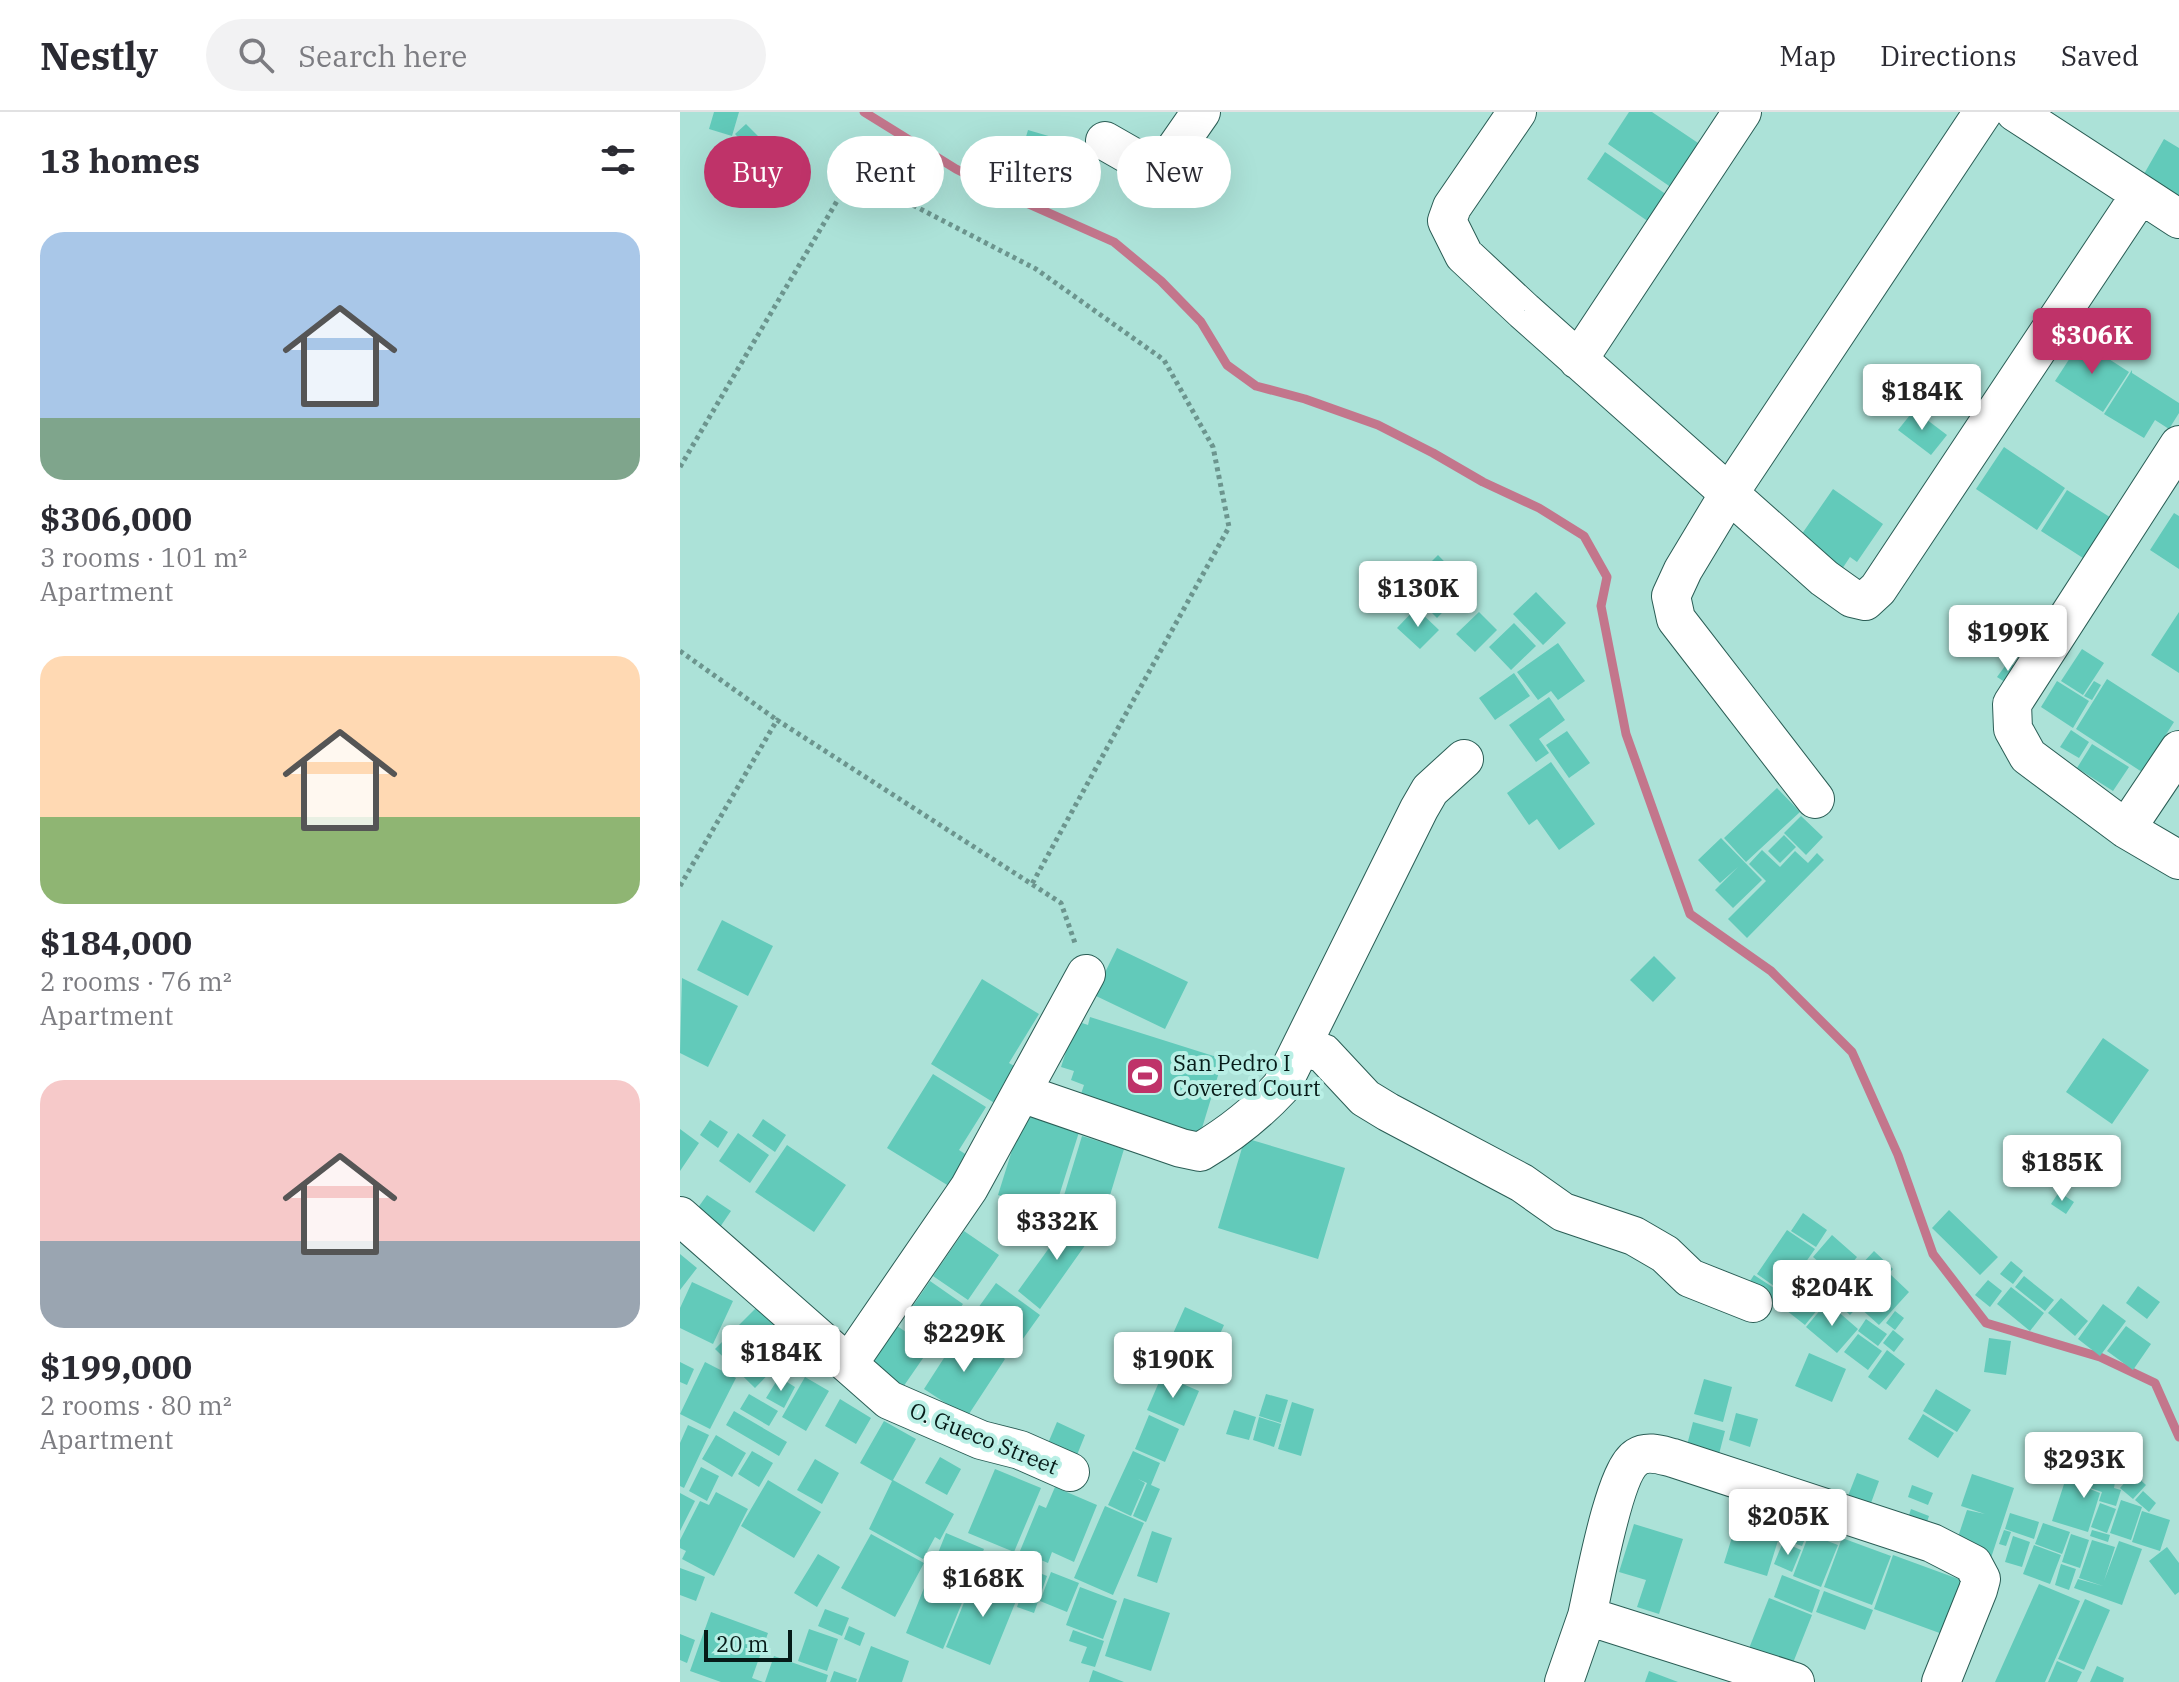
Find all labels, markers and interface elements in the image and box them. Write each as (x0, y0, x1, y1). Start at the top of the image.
search box (206, 19, 766, 91)
text: Nestly (40, 31, 158, 80)
icon: search (234, 33, 278, 77)
text: Search here (298, 36, 467, 75)
text: Map (1779, 37, 1836, 74)
text: Directions (1880, 37, 2017, 74)
text: Saved (2061, 37, 2139, 74)
chip: Buy (704, 136, 811, 208)
chip: Rent (827, 136, 944, 208)
chip: Filters (960, 136, 1101, 208)
chip: New (1117, 136, 1231, 208)
text: 13 homes (40, 138, 200, 182)
icon: filters (596, 138, 640, 182)
icon: home (268, 284, 412, 428)
pin: $306K (2036, 308, 2148, 376)
text: $306K (2051, 317, 2133, 351)
pin: $184K (1866, 364, 1978, 432)
text: $184K (1881, 373, 1963, 407)
text: $306,000 (40, 496, 192, 540)
text: 3 rooms · 101 m² (40, 540, 247, 574)
pin: $130K (1362, 561, 1474, 629)
text: $130K (1377, 570, 1459, 604)
text: Apartment (40, 574, 173, 608)
pin: $199K (1952, 605, 2064, 673)
text: $199K (1967, 614, 2049, 648)
icon: home (268, 708, 412, 852)
text: $184,000 (40, 920, 192, 964)
text: 2 rooms · 76 m² (40, 964, 232, 998)
text: Apartment (40, 998, 173, 1032)
place label: San Pedro I Covered Court (1173, 1048, 1321, 1102)
sports icon: San Pedro I Covered Court (1124, 1055, 1166, 1097)
icon: home (268, 1132, 412, 1276)
pin: $185K (2006, 1135, 2118, 1203)
text: $185K (2021, 1144, 2103, 1178)
pin: $332K (1001, 1194, 1113, 1262)
text: $332K (1016, 1203, 1098, 1237)
pin: $204K (1776, 1260, 1888, 1328)
text: $204K (1791, 1269, 1873, 1303)
pin: $229K (908, 1306, 1020, 1374)
text: $229K (923, 1315, 1005, 1349)
pin: $184K (725, 1325, 837, 1393)
pin: $190K (1117, 1332, 1229, 1400)
text: $184K (740, 1334, 822, 1368)
text: $190K (1132, 1341, 1214, 1375)
text: $199,000 (40, 1344, 192, 1388)
text: 2 rooms · 80 m² (40, 1388, 232, 1422)
street label: O. Gueco Street (906, 1395, 1063, 1481)
text: Apartment (40, 1422, 173, 1456)
pin: $293K (2028, 1432, 2140, 1500)
text: $293K (2043, 1441, 2125, 1475)
pin: $205K (1732, 1489, 1844, 1557)
text: $205K (1747, 1498, 1829, 1532)
pin: $168K (927, 1551, 1039, 1619)
text: $168K (942, 1560, 1024, 1594)
scale bar (704, 1626, 792, 1662)
text: 20 m (716, 1629, 768, 1658)

